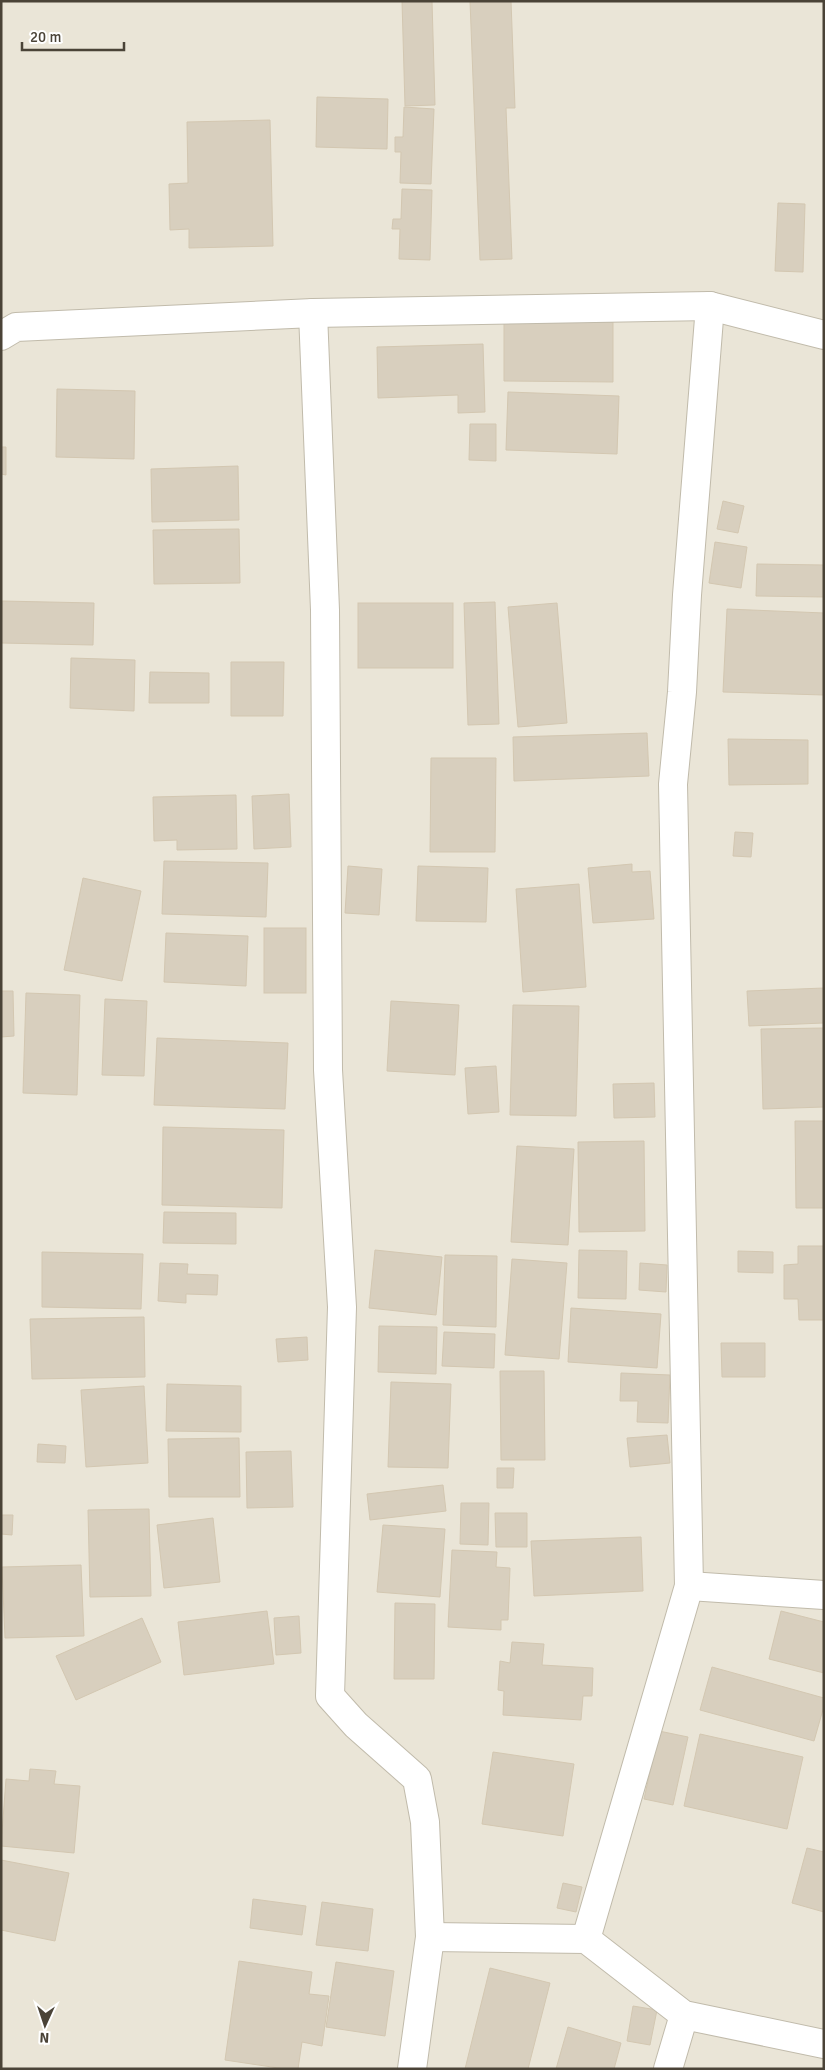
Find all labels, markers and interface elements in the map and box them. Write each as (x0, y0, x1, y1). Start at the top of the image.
scale bar (22, 20, 125, 52)
text: 20 m (30, 28, 61, 46)
north arrow (20, 2000, 70, 2050)
text: N (39, 2029, 50, 2046)

